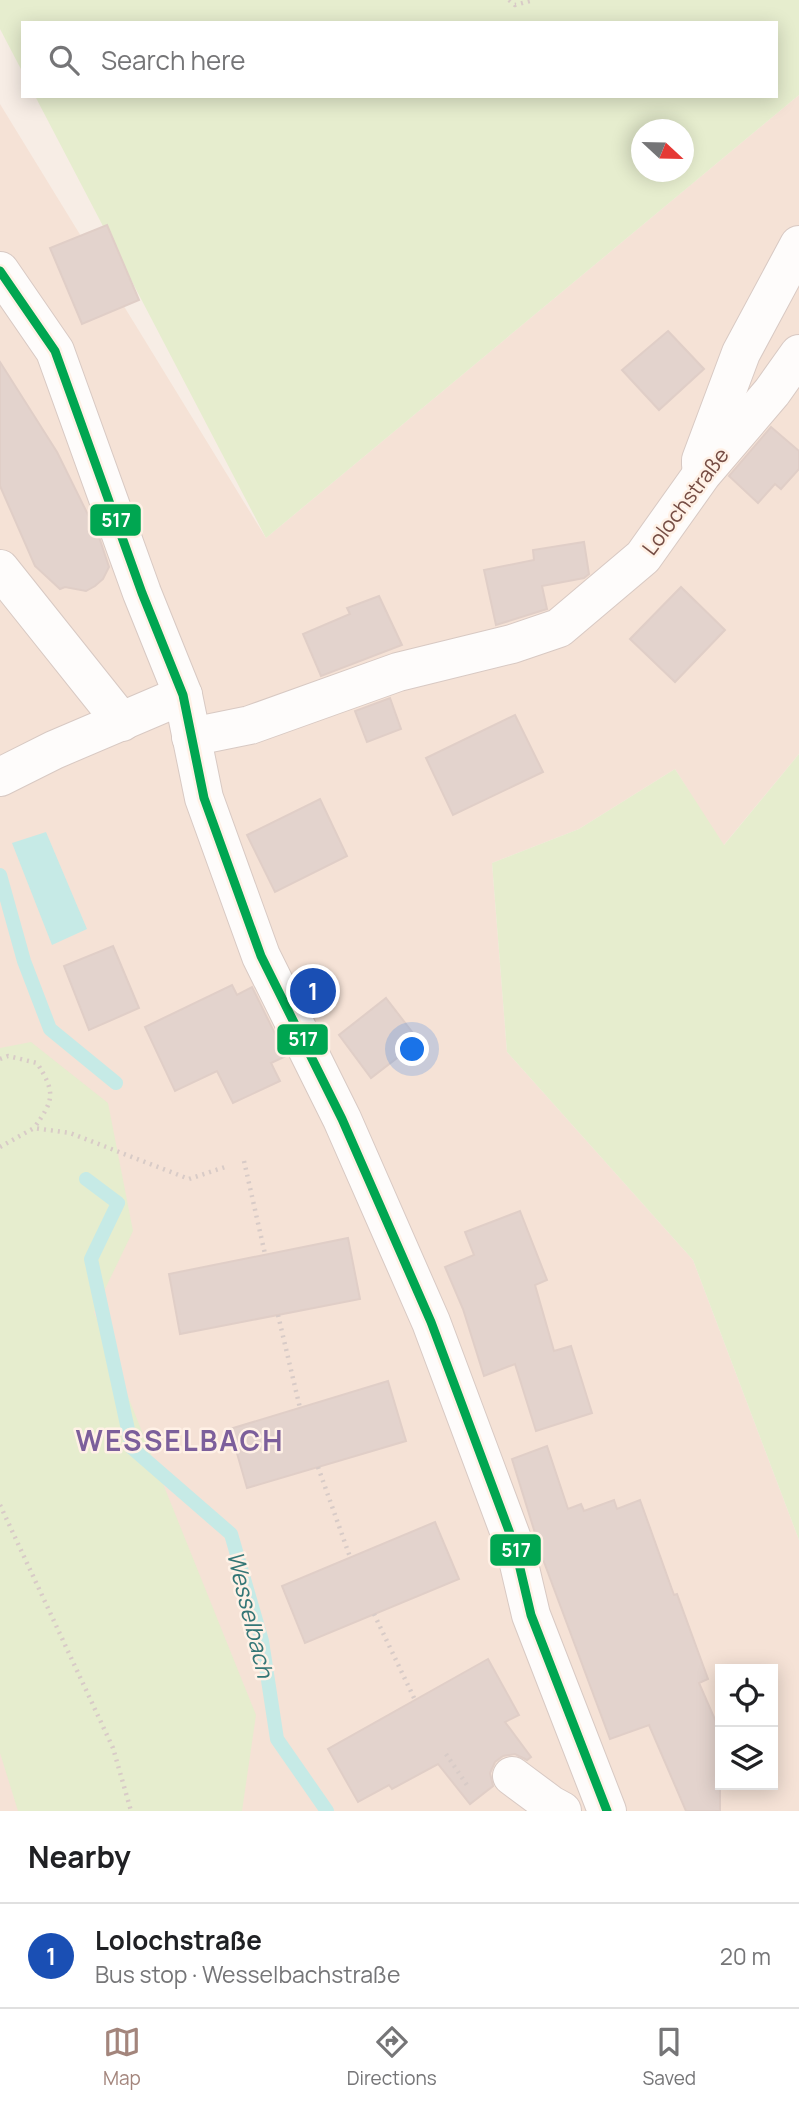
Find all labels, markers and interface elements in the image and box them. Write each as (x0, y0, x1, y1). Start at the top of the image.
search box (21, 21, 778, 98)
icon: search (45, 41, 83, 79)
text: Search here (101, 42, 246, 78)
north arrow (631, 119, 694, 182)
street label: Lolochstraße (635, 442, 735, 560)
line badge: 517 (89, 503, 142, 537)
text: 517 (101, 507, 131, 533)
pin: 1 (290, 965, 336, 1017)
line badge: 517 (276, 1023, 329, 1056)
text: 517 (288, 1026, 318, 1052)
your location (395, 1032, 429, 1066)
district label: WESSELBACH (76, 1421, 284, 1459)
line badge: 517 (489, 1533, 542, 1567)
text: 517 (501, 1537, 531, 1563)
water label: Wesselbach (220, 1547, 282, 1682)
map controls (715, 1664, 778, 1790)
button: locate (715, 1664, 778, 1727)
button: layers (715, 1727, 778, 1790)
text: Nearby (28, 1836, 131, 1877)
text: Lolochstraße (95, 1922, 262, 1958)
text: 1 (46, 1940, 56, 1972)
text: 20 m (720, 1940, 771, 1972)
text: Bus stop · Wesselbachstraße (95, 1958, 400, 1990)
tab: Map (103, 2023, 141, 2091)
tab: Directions (347, 2023, 437, 2091)
tab: Saved (643, 2023, 696, 2091)

